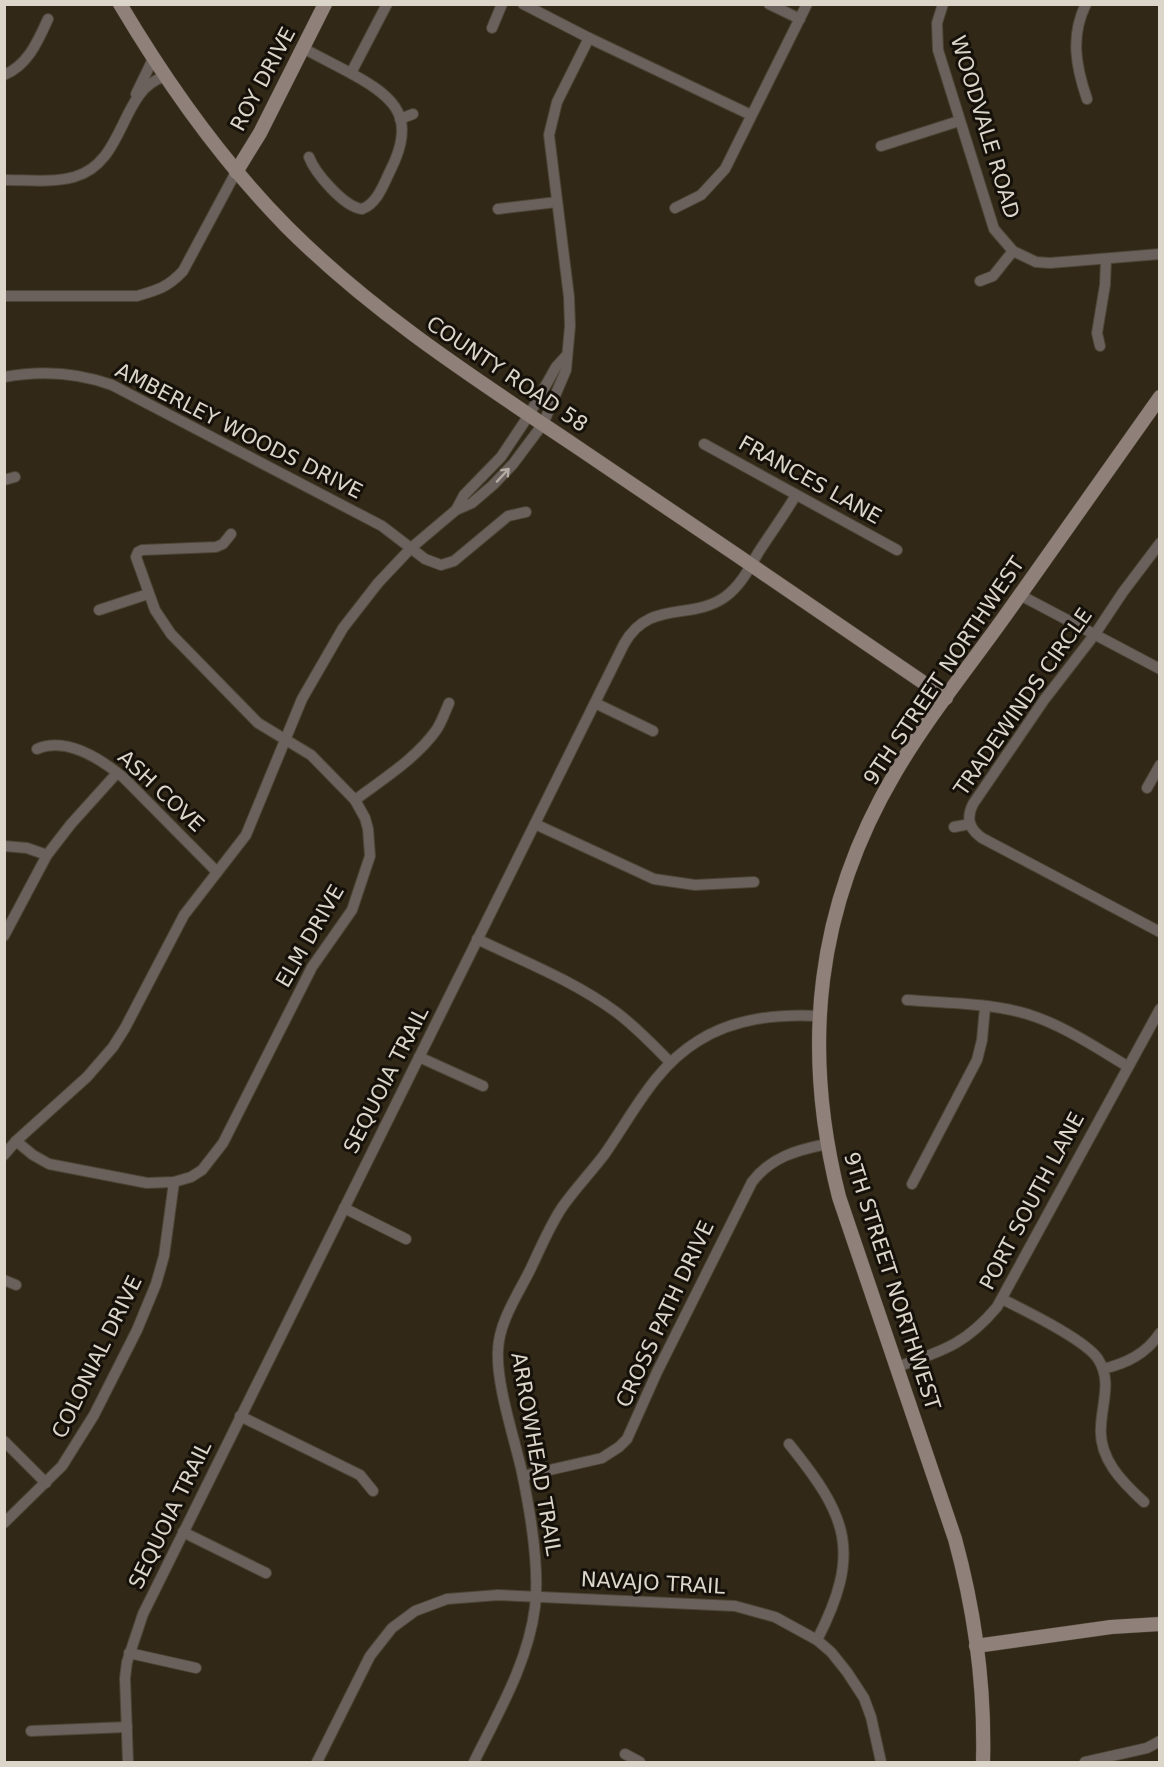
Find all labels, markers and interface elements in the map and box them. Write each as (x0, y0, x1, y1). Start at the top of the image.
street label: ROY DRIVE (226, 23, 300, 135)
street label: WOODVALE ROAD (946, 33, 1024, 221)
street label: COUNTY ROAD 58 (422, 311, 592, 437)
street label: AMBERLEY WOODS DRIVE (112, 358, 366, 504)
street label: FRANCES LANE (734, 431, 886, 529)
one-way arrow (495, 468, 510, 483)
street label: 9TH STREET NORTHWEST (859, 552, 1029, 789)
street label: TRADEWINDS CIRCLE (949, 604, 1097, 801)
street label: ASH COVE (113, 745, 209, 837)
street label: ELM DRIVE (271, 880, 349, 992)
street label: SEQUOIA TRAIL (339, 1003, 433, 1157)
street label: PORT SOUTH LANE (975, 1108, 1089, 1294)
street label: 9TH STREET NORTHWEST (839, 1149, 945, 1413)
street label: CROSS PATH DRIVE (611, 1217, 719, 1411)
street label: COLONIAL DRIVE (47, 1272, 147, 1442)
street label: ARROWHEAD TRAIL (506, 1351, 566, 1558)
street label: SEQUOIA TRAIL (124, 1437, 216, 1593)
street label: NAVAJO TRAIL (580, 1567, 726, 1599)

